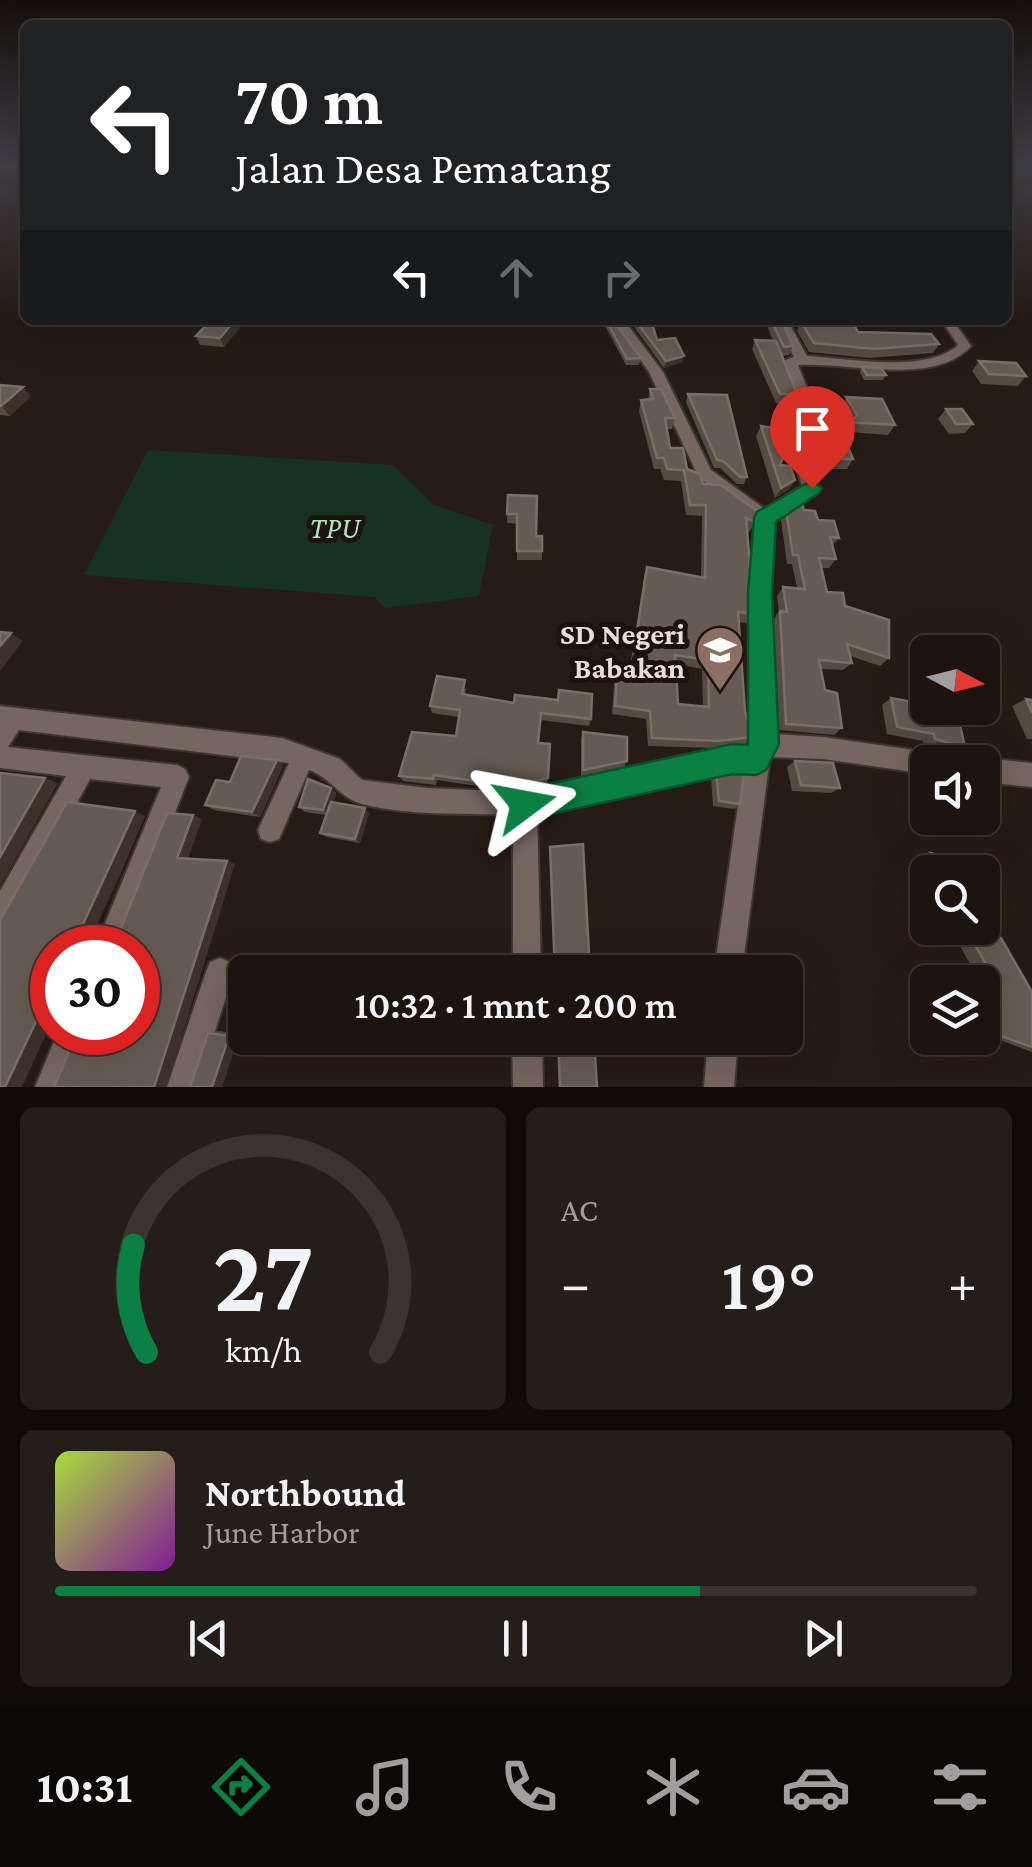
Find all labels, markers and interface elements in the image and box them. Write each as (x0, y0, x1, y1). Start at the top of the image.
icon: left (70, 60, 200, 190)
text: 70 m (235, 61, 383, 139)
text: Jalan Desa Pematang (235, 143, 611, 193)
icon: left (384, 250, 439, 305)
icon: ahead (489, 250, 544, 305)
icon: right (594, 250, 649, 305)
pin (770, 386, 855, 489)
icon: arrive (785, 401, 840, 456)
park label: TPU (310, 511, 362, 544)
place label: SD Negeri Babakan (560, 617, 685, 684)
school or university icon: SD Negeri Babakan (694, 624, 746, 692)
north arrow (910, 635, 1000, 725)
map controls (910, 635, 1000, 1055)
button: sound (910, 745, 1000, 835)
position arrow (473, 752, 577, 856)
button: search (910, 855, 1000, 945)
speed limit sign: 30 (30, 925, 160, 1055)
button: layers (910, 965, 1000, 1055)
text: 10:32 · 1 mnt · 200 m (354, 984, 677, 1026)
text: AC (561, 1192, 598, 1228)
text: 27 (213, 1217, 313, 1332)
text: 19° (722, 1242, 816, 1325)
text: − (561, 1253, 590, 1314)
text: + (948, 1253, 977, 1314)
text: km/h (224, 1330, 302, 1370)
text: Northbound (205, 1472, 406, 1514)
text: June Harbor (205, 1514, 360, 1550)
icon: previous (181, 1611, 236, 1666)
icon: pause (488, 1611, 543, 1666)
icon: next (796, 1611, 851, 1666)
icon: directions (206, 1752, 276, 1822)
icon: music (350, 1752, 420, 1822)
icon: phone (494, 1752, 564, 1822)
icon: climate (638, 1752, 708, 1822)
icon: car (781, 1752, 851, 1822)
icon: filters (925, 1752, 995, 1822)
text: 10:31 (37, 1762, 132, 1812)

